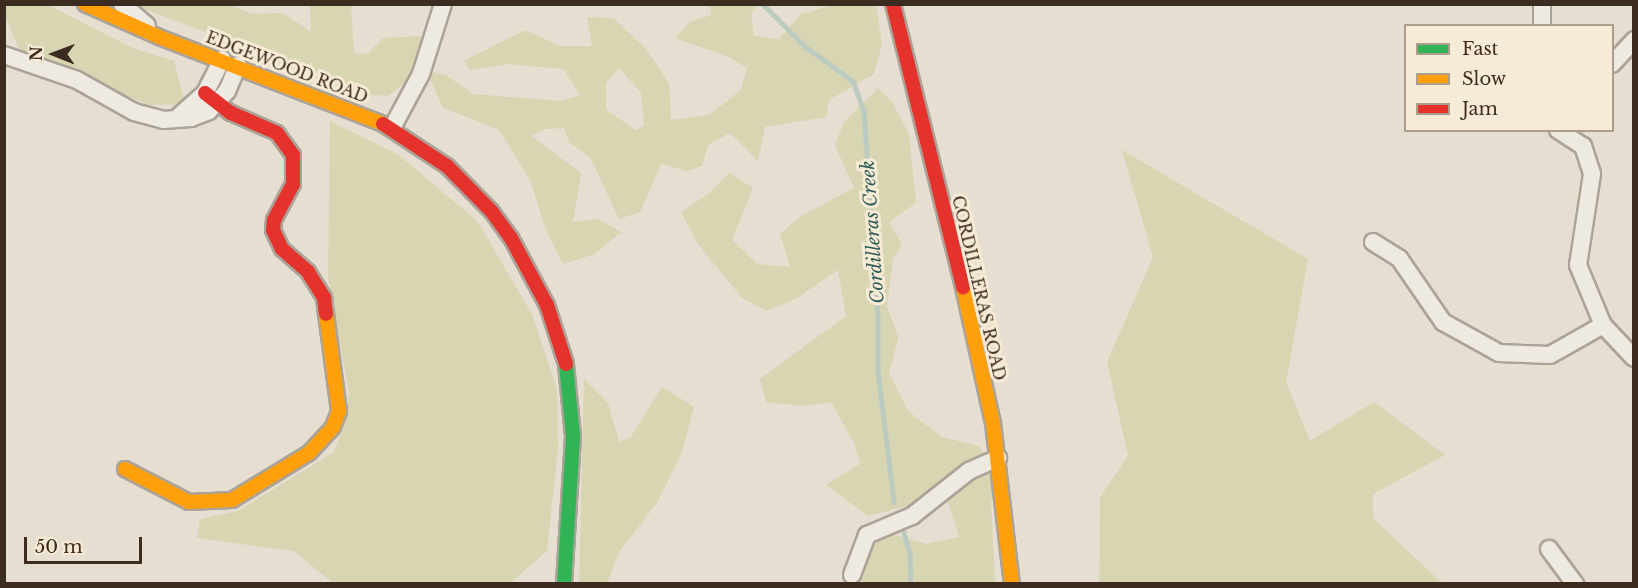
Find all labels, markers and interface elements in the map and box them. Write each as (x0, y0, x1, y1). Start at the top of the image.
north arrow (24, 24, 84, 84)
legend (1404, 24, 1614, 132)
street label: EDGEWOOD ROAD (203, 27, 371, 107)
text: Fast (1462, 38, 1498, 60)
text: N (26, 46, 46, 61)
text: Slow (1462, 68, 1506, 90)
text: Jam (1462, 98, 1498, 120)
water label: Cordilleras Creek (857, 160, 889, 304)
street label: CORDILLERAS ROAD (948, 194, 1010, 382)
scale bar (27, 525, 146, 563)
text: 50 m (35, 536, 83, 558)

